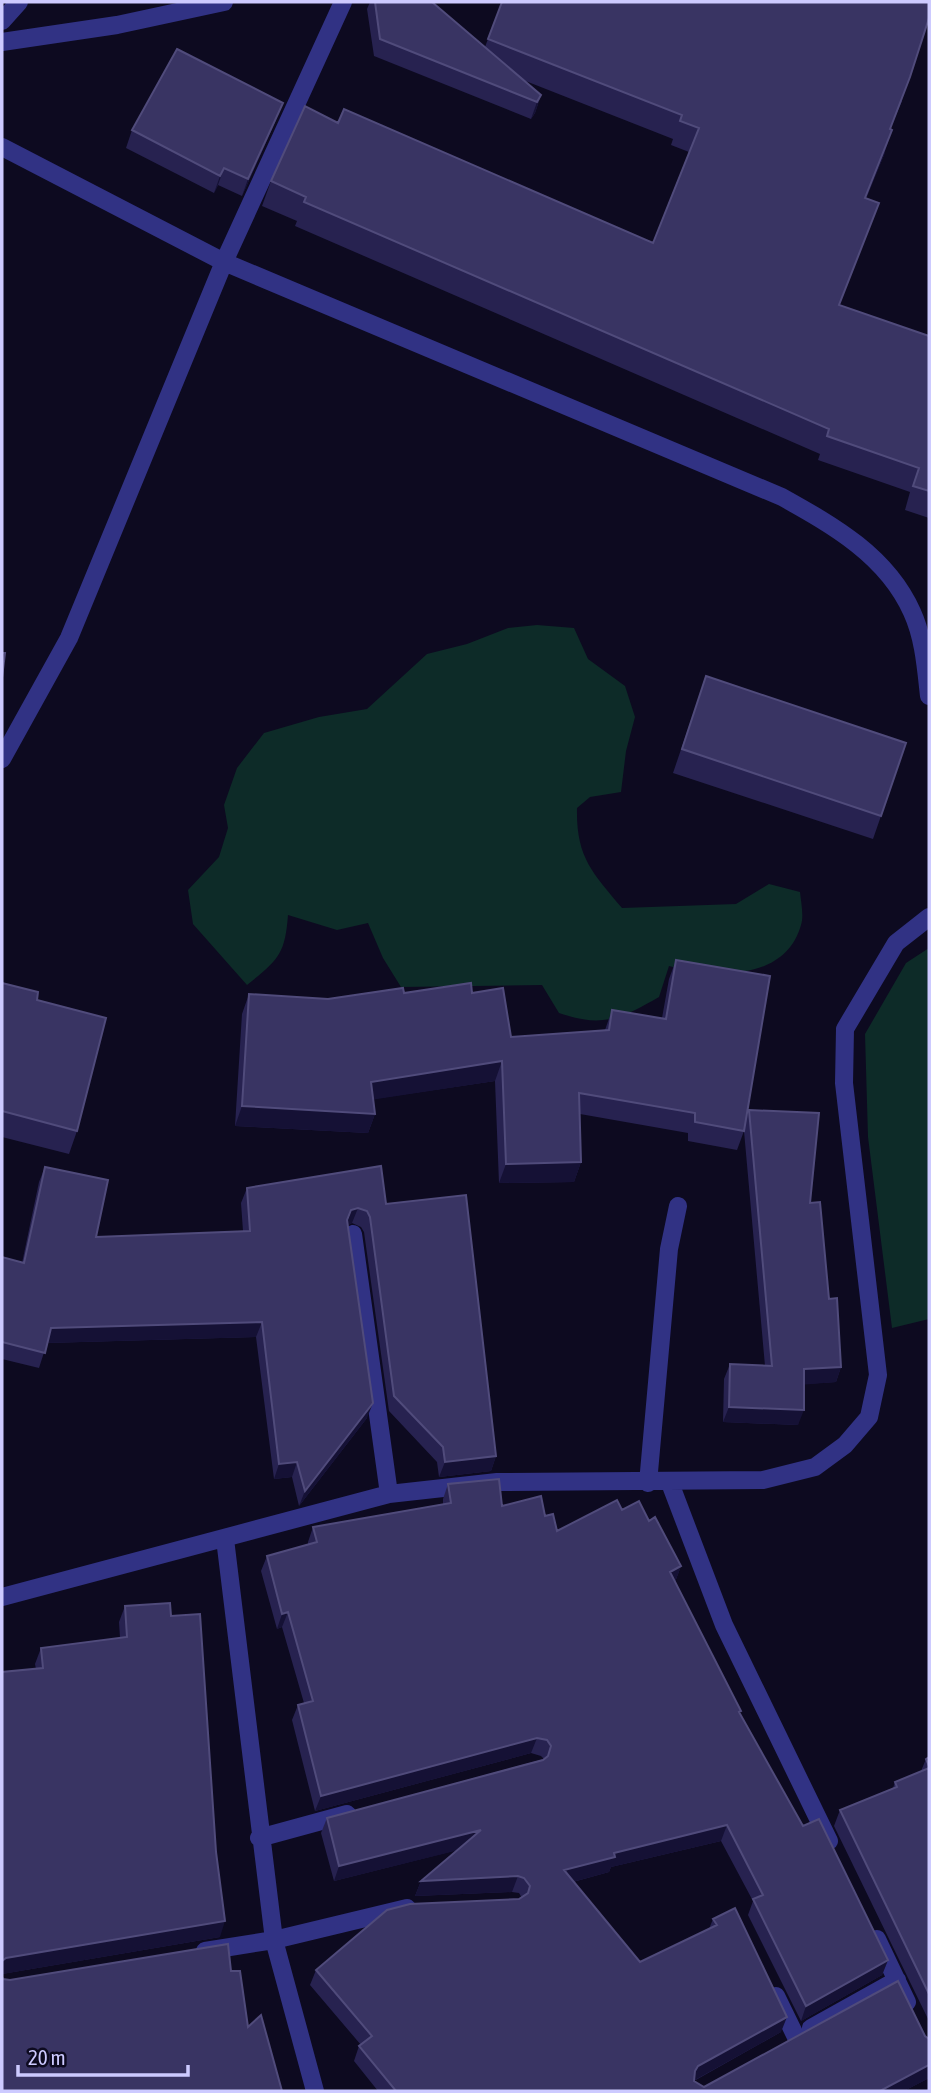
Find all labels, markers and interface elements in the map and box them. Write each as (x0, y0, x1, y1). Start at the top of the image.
scale bar (18, 2034, 187, 2078)
text: 20 m (28, 2045, 66, 2069)

